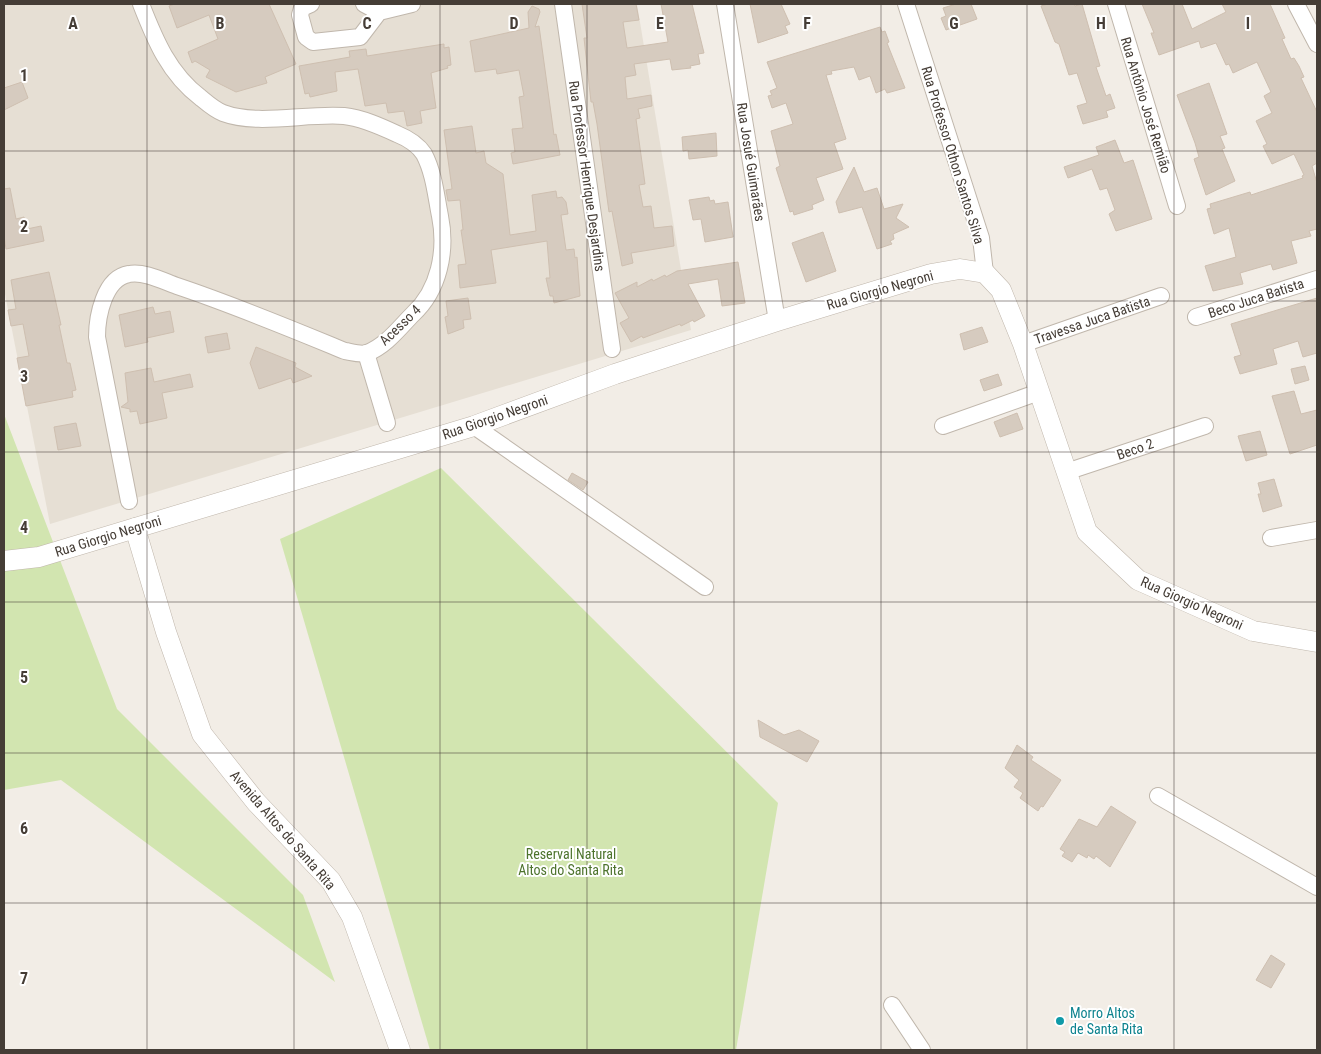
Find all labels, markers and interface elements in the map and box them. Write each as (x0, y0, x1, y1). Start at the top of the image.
text: A (68, 14, 78, 33)
text: B (216, 14, 225, 33)
text: C (362, 14, 372, 33)
text: D (509, 14, 519, 33)
text: E (656, 14, 664, 33)
text: F (803, 14, 811, 33)
text: G (949, 14, 959, 33)
text: H (1096, 14, 1106, 33)
text: I (1246, 14, 1250, 33)
street label: Rua Antônio José Remião (1118, 35, 1174, 175)
street label: Rua Professor Othon Santos Silva (918, 64, 988, 246)
text: 1 (20, 66, 28, 85)
street label: Rua Professor Henrique Desjardins (566, 80, 608, 272)
street label: Rua Josué Guimarães (734, 101, 768, 223)
text: 2 (20, 217, 28, 236)
street label: Rua Giorgio Negroni (825, 267, 935, 313)
street label: Beco Juca Batista (1206, 275, 1306, 321)
street label: Travessa Juca Batista (1032, 293, 1152, 347)
street label: Acesso 4 (376, 301, 424, 348)
text: 3 (20, 367, 28, 386)
street label: Rua Giorgio Negroni (440, 391, 550, 443)
street label: Beco 2 (1115, 435, 1156, 463)
street label: Rua Giorgio Negroni (53, 512, 163, 560)
text: 4 (20, 518, 28, 537)
street label: Rua Giorgio Negroni (1138, 573, 1246, 633)
text: 5 (20, 668, 28, 687)
street label: Avenida Altos do Santa Rita (227, 767, 339, 893)
text: 6 (20, 819, 28, 838)
park label: Reserval Natural Altos do Santa Rita (518, 846, 624, 878)
text: 7 (20, 969, 28, 988)
place label: Morro Altos de Santa Rita (1070, 1005, 1143, 1037)
marker: Morro Altos de Santa Rita (1054, 1015, 1066, 1027)

